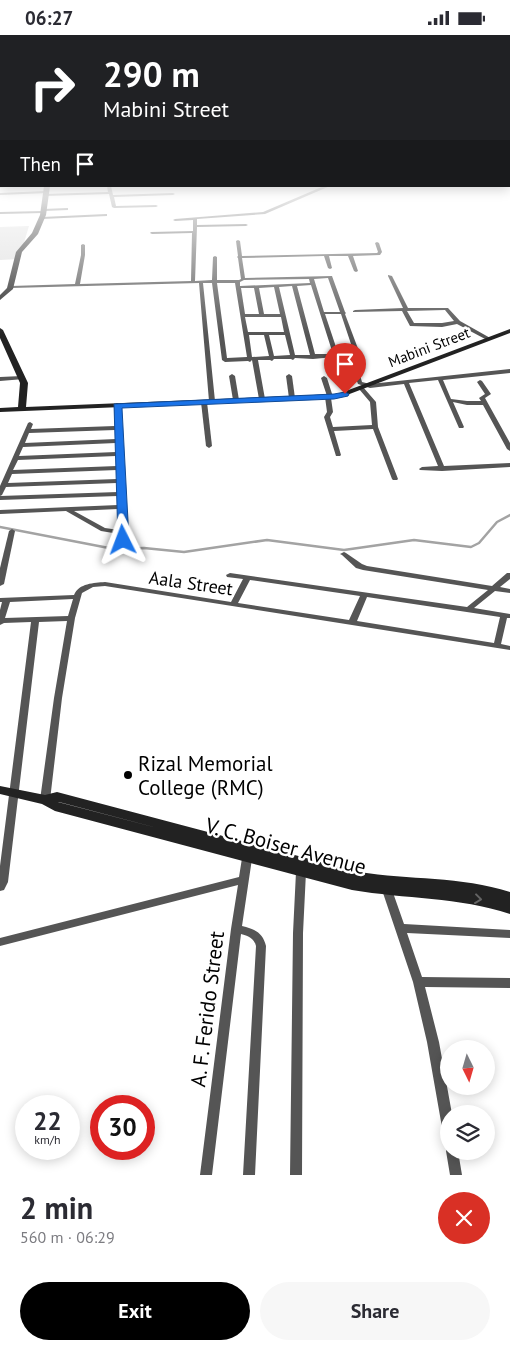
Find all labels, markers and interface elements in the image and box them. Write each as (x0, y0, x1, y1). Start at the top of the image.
text: 06:27 (25, 6, 73, 30)
text: 290 m (103, 51, 200, 97)
icon: right (20, 55, 85, 120)
text: Mabini Street (103, 95, 229, 123)
icon: arrive (71, 150, 99, 178)
text: Then (20, 152, 61, 176)
street label: Mabini Street (385, 323, 473, 371)
pin (324, 343, 366, 394)
icon: arrive (331, 350, 359, 378)
position arrow (96, 513, 148, 565)
street label: Aala Street (148, 566, 234, 600)
place label: Rizal Memorial College (RMC) (138, 750, 273, 801)
marker: Rizal Memorial College (RMC) (122, 769, 134, 781)
street label: V. C. Boiser Avenue (202, 811, 369, 880)
one-way arrow (474, 893, 482, 904)
street label: A. F. Ferido Street (184, 930, 230, 1088)
north arrow (440, 1040, 495, 1095)
map controls (440, 1040, 495, 1160)
speed limit sign: 30 (90, 1095, 155, 1160)
text: 22 (33, 1105, 62, 1137)
button: layers (440, 1105, 495, 1160)
text: km/h (34, 1132, 61, 1147)
text: 2 min (20, 1188, 93, 1227)
button: close (438, 1192, 490, 1244)
text: 560 m · 06:29 (20, 1227, 115, 1247)
button: Exit (20, 1282, 250, 1340)
button: Share (260, 1282, 490, 1340)

